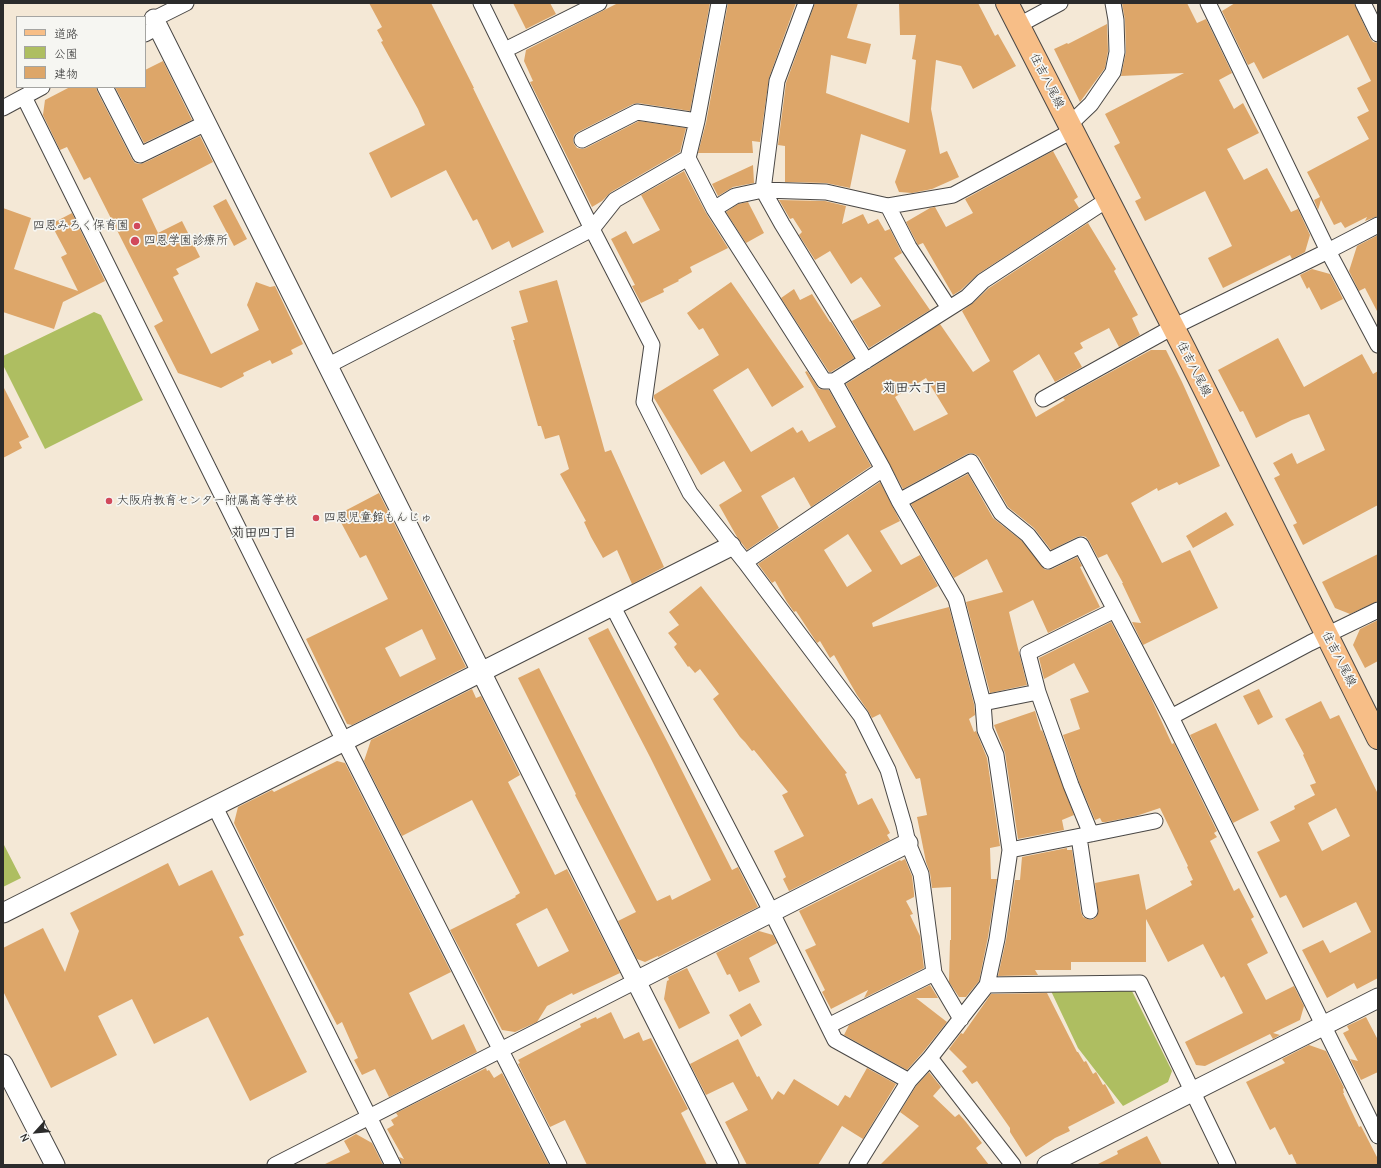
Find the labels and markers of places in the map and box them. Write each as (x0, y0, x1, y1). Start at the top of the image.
place label: 四恩みろく保育園 (33, 219, 129, 233)
marker: 四恩みろく保育園 (132, 221, 142, 231)
place label: 四恩学園診療所 (144, 234, 228, 248)
marker: 四恩学園診療所 (129, 235, 141, 247)
place label: 大阪府教育センター附属高等学校 (117, 494, 297, 508)
marker: 大阪府教育センター附属高等学校 (104, 496, 114, 506)
place label: 四恩児童館もんじゅ (324, 511, 432, 525)
marker: 四恩児童館もんじゅ (311, 513, 321, 523)

